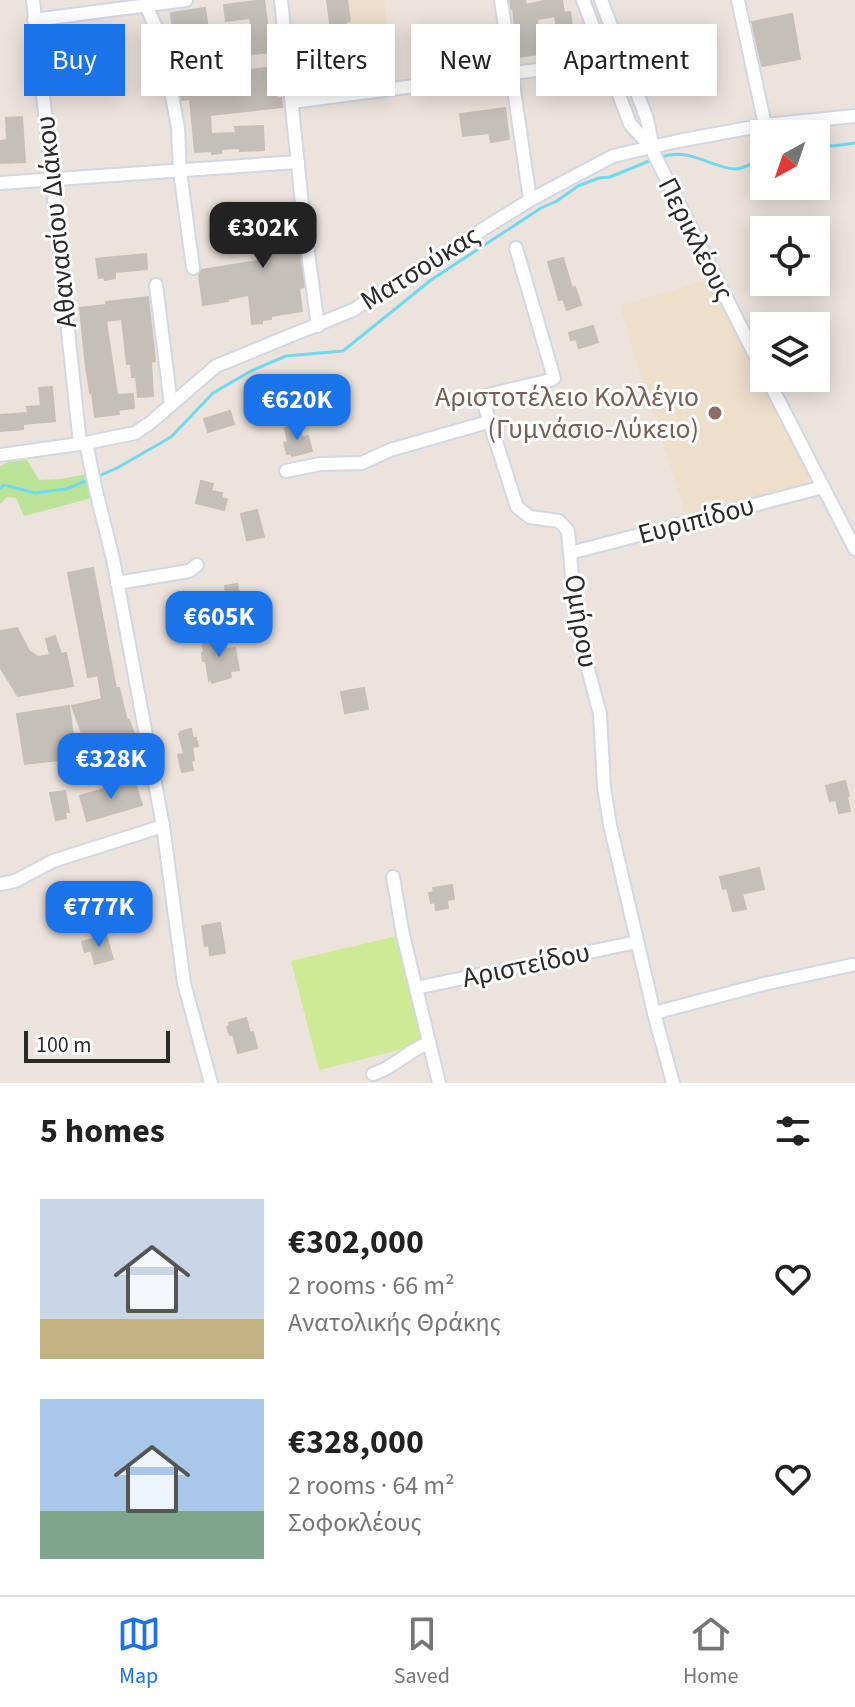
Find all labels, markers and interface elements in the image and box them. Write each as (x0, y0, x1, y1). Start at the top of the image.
chip: Buy (24, 24, 125, 96)
chip: Rent (141, 24, 251, 96)
chip: Filters (267, 24, 395, 96)
chip: New (411, 24, 520, 96)
chip: Apartment (536, 24, 717, 96)
street label: Αθανασίου Διάκου (25, 114, 87, 330)
north arrow (750, 120, 830, 200)
map controls (750, 120, 830, 392)
street label: Περικλέους (648, 170, 744, 308)
pin: €302K (207, 202, 319, 270)
text: €302K (228, 209, 298, 246)
street label: Ματσούκας (353, 216, 487, 320)
button: locate (750, 216, 830, 296)
button: layers (750, 312, 830, 392)
pin: €620K (241, 374, 353, 442)
place label: Αριστοτέλειο Κολλέγιο (Γυμνάσιο-Λύκειο) (435, 377, 699, 449)
text: €620K (262, 381, 332, 418)
marker: Αριστοτέλειο Κολλέγιο (Γυμνάσιο-Λύκειο) (706, 404, 724, 422)
street label: Ευριπίδου (633, 485, 759, 555)
street label: Ομήρου (554, 571, 608, 671)
pin: €605K (163, 591, 275, 659)
text: €605K (184, 598, 254, 635)
pin: €328K (55, 733, 167, 801)
text: €328K (76, 740, 146, 777)
pin: €777K (43, 881, 155, 949)
text: €777K (64, 888, 134, 925)
street label: Αριστείδου (458, 932, 594, 998)
scale bar (24, 1027, 170, 1063)
text: 100 m (36, 1029, 91, 1061)
text: 5 homes (40, 1107, 165, 1156)
icon: filters (771, 1109, 815, 1153)
text: €302,000 (288, 1218, 424, 1267)
icon: home (104, 1231, 200, 1327)
icon: heart (771, 1257, 815, 1301)
text: 2 rooms · 66 m² (288, 1267, 455, 1304)
text: Ανατολικής Θράκης (288, 1304, 501, 1341)
text: €328,000 (288, 1418, 424, 1467)
icon: home (104, 1431, 200, 1527)
icon: heart (771, 1457, 815, 1501)
text: 2 rooms · 64 m² (288, 1467, 455, 1504)
text: Σοφοκλέους (288, 1504, 422, 1541)
tab: Map (117, 1612, 161, 1692)
tab: Saved (394, 1612, 450, 1692)
tab: Home (683, 1612, 738, 1692)

